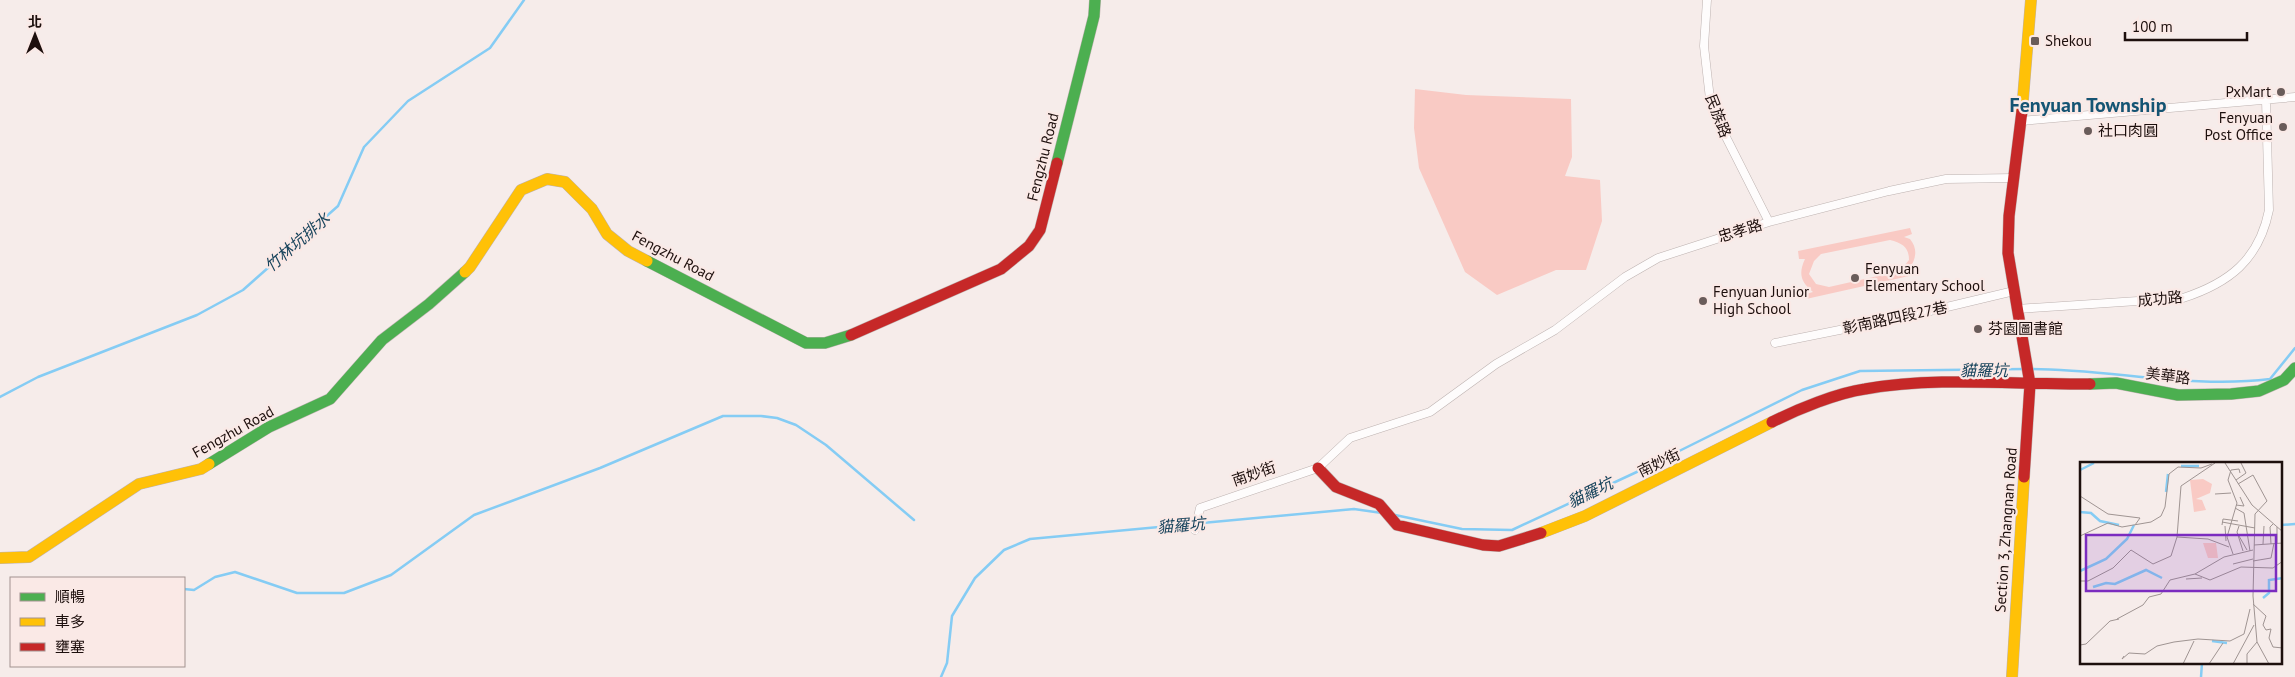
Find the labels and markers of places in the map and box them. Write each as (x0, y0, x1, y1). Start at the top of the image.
place label: Shekou (2045, 31, 2092, 50)
marker: Shekou (2029, 35, 2041, 47)
place label: PxMart (2225, 82, 2271, 101)
marker: PxMart (2275, 86, 2287, 98)
place label: Fenyuan Post Office (2205, 108, 2273, 144)
place label: 社口肉圓 (2098, 121, 2158, 140)
marker: Fenyuan Post Office (2277, 121, 2289, 133)
marker: 社口肉圓 (2082, 125, 2094, 137)
place label: Fenyuan Elementary School (1865, 259, 1985, 295)
marker: Fenyuan Elementary School (1849, 272, 1861, 284)
place label: Fenyuan Junior High School (1713, 282, 1809, 318)
marker: Fenyuan Junior High School (1697, 295, 1709, 307)
place label: 芬園圖書館 (1988, 319, 2063, 338)
marker: 芬園圖書館 (1972, 323, 1984, 335)

